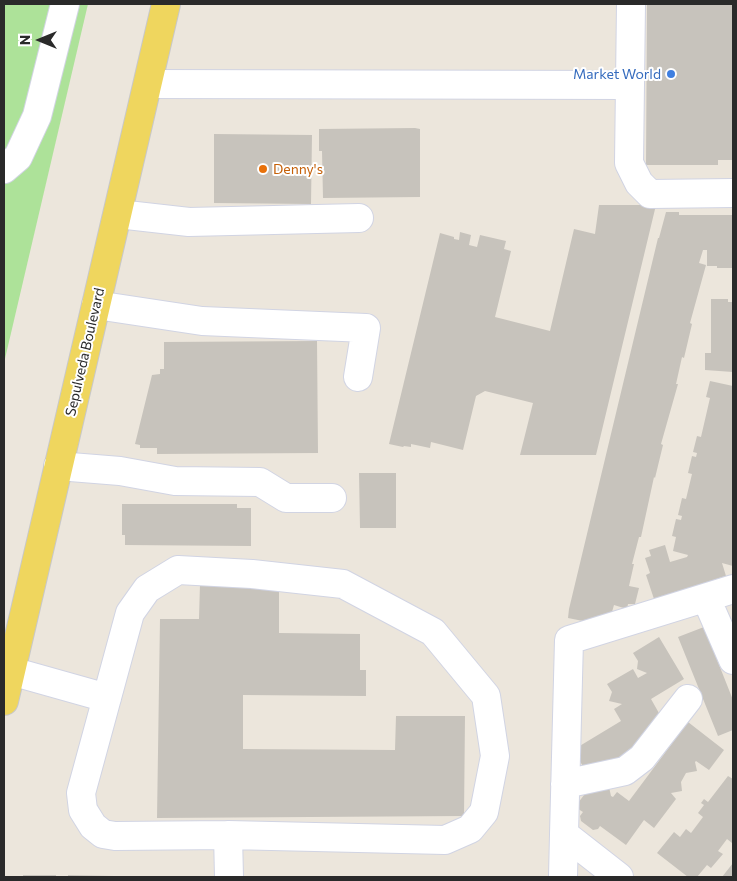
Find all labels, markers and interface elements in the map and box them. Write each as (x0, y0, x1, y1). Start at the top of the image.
north arrow (15, 15, 65, 65)
text: N (16, 35, 33, 45)
place label: Market World (573, 66, 661, 82)
marker: Market World (665, 68, 677, 80)
place label: Denny's (273, 161, 323, 177)
marker: Denny's (257, 163, 269, 175)
street label: Sepulveda Boulevard (62, 286, 108, 418)

